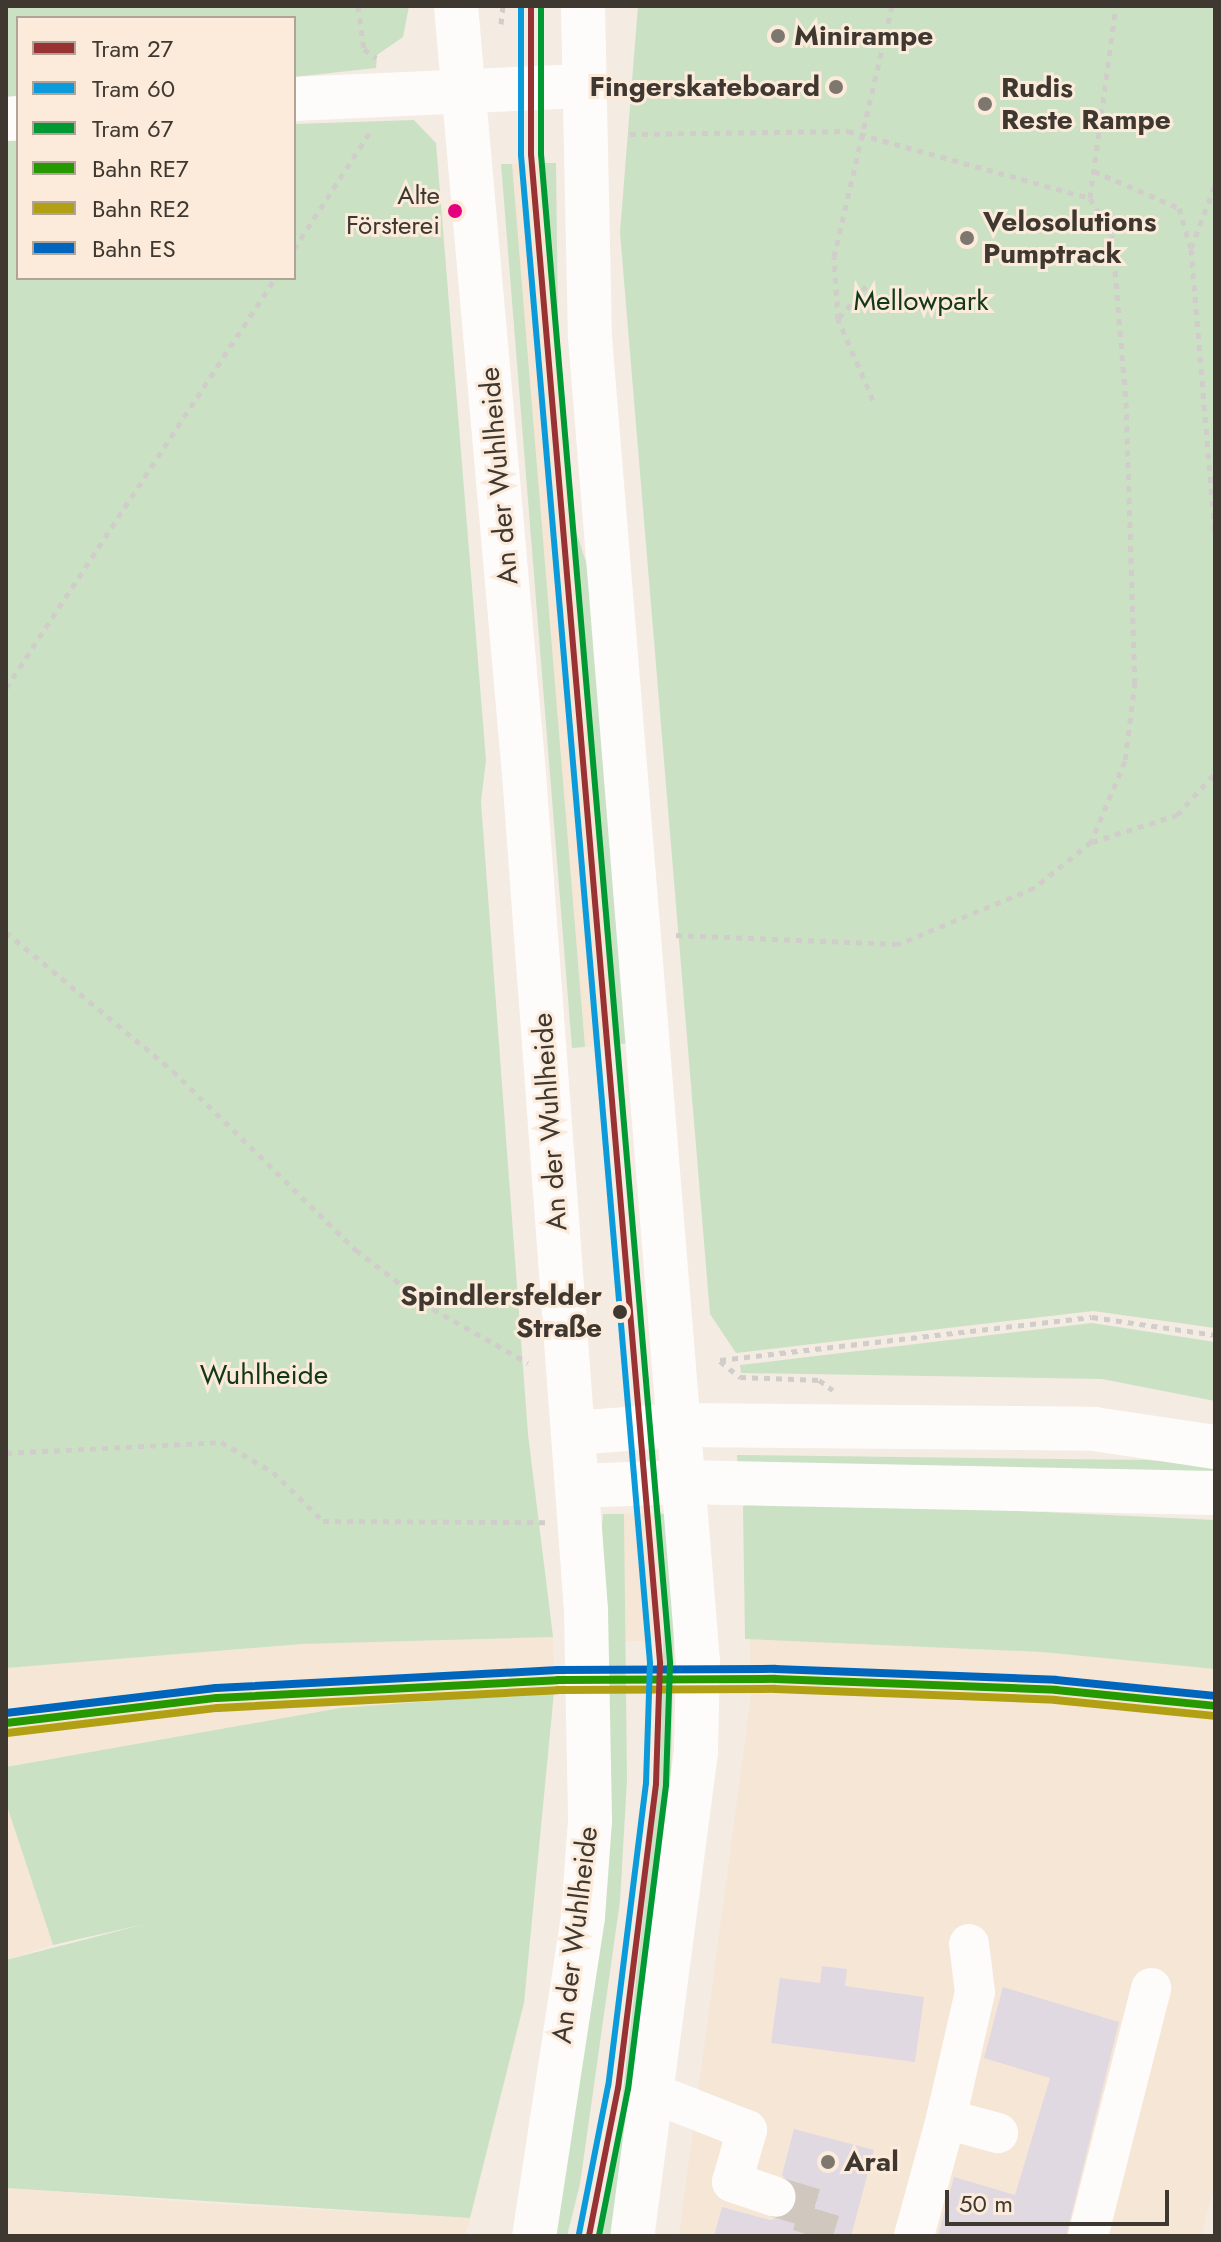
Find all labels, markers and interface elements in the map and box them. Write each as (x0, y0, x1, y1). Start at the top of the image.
legend (16, 16, 296, 280)
place label: Minirampe (794, 19, 933, 53)
marker: Minirampe (769, 27, 787, 45)
text: Tram 27 (92, 31, 173, 66)
place label: Fingerskateboard (589, 70, 820, 104)
text: Tram 60 (92, 71, 175, 106)
place label: Rudis Reste Rampe (1001, 71, 1171, 137)
marker: Fingerskateboard (827, 78, 845, 96)
marker: Rudis Reste Rampe (976, 95, 994, 113)
text: Tram 67 (92, 111, 173, 146)
text: Bahn RE7 (92, 151, 189, 186)
place label: Alte Försterei (346, 180, 440, 242)
text: Bahn RE2 (92, 191, 190, 226)
marker: Alte Försterei (447, 203, 463, 219)
place label: Velosolutions Pumptrack (983, 205, 1156, 271)
marker: Velosolutions Pumptrack (958, 229, 976, 247)
text: Bahn ES (92, 231, 176, 266)
park label: Mellowpark (853, 284, 989, 318)
street label: An der Wuhlheide (473, 366, 525, 586)
street label: An der Wuhlheide (526, 1012, 574, 1232)
place label: Spindlersfelder Straße (400, 1279, 602, 1345)
marker: Spindlersfelder Straße (609, 1301, 631, 1323)
park label: Wuhlheide (200, 1358, 328, 1392)
street label: An der Wuhlheide (545, 1825, 605, 2045)
place label: Aral (844, 2145, 899, 2179)
marker: Aral (819, 2153, 837, 2171)
scale bar (949, 2174, 1173, 2224)
text: 50 m (959, 2186, 1013, 2221)

